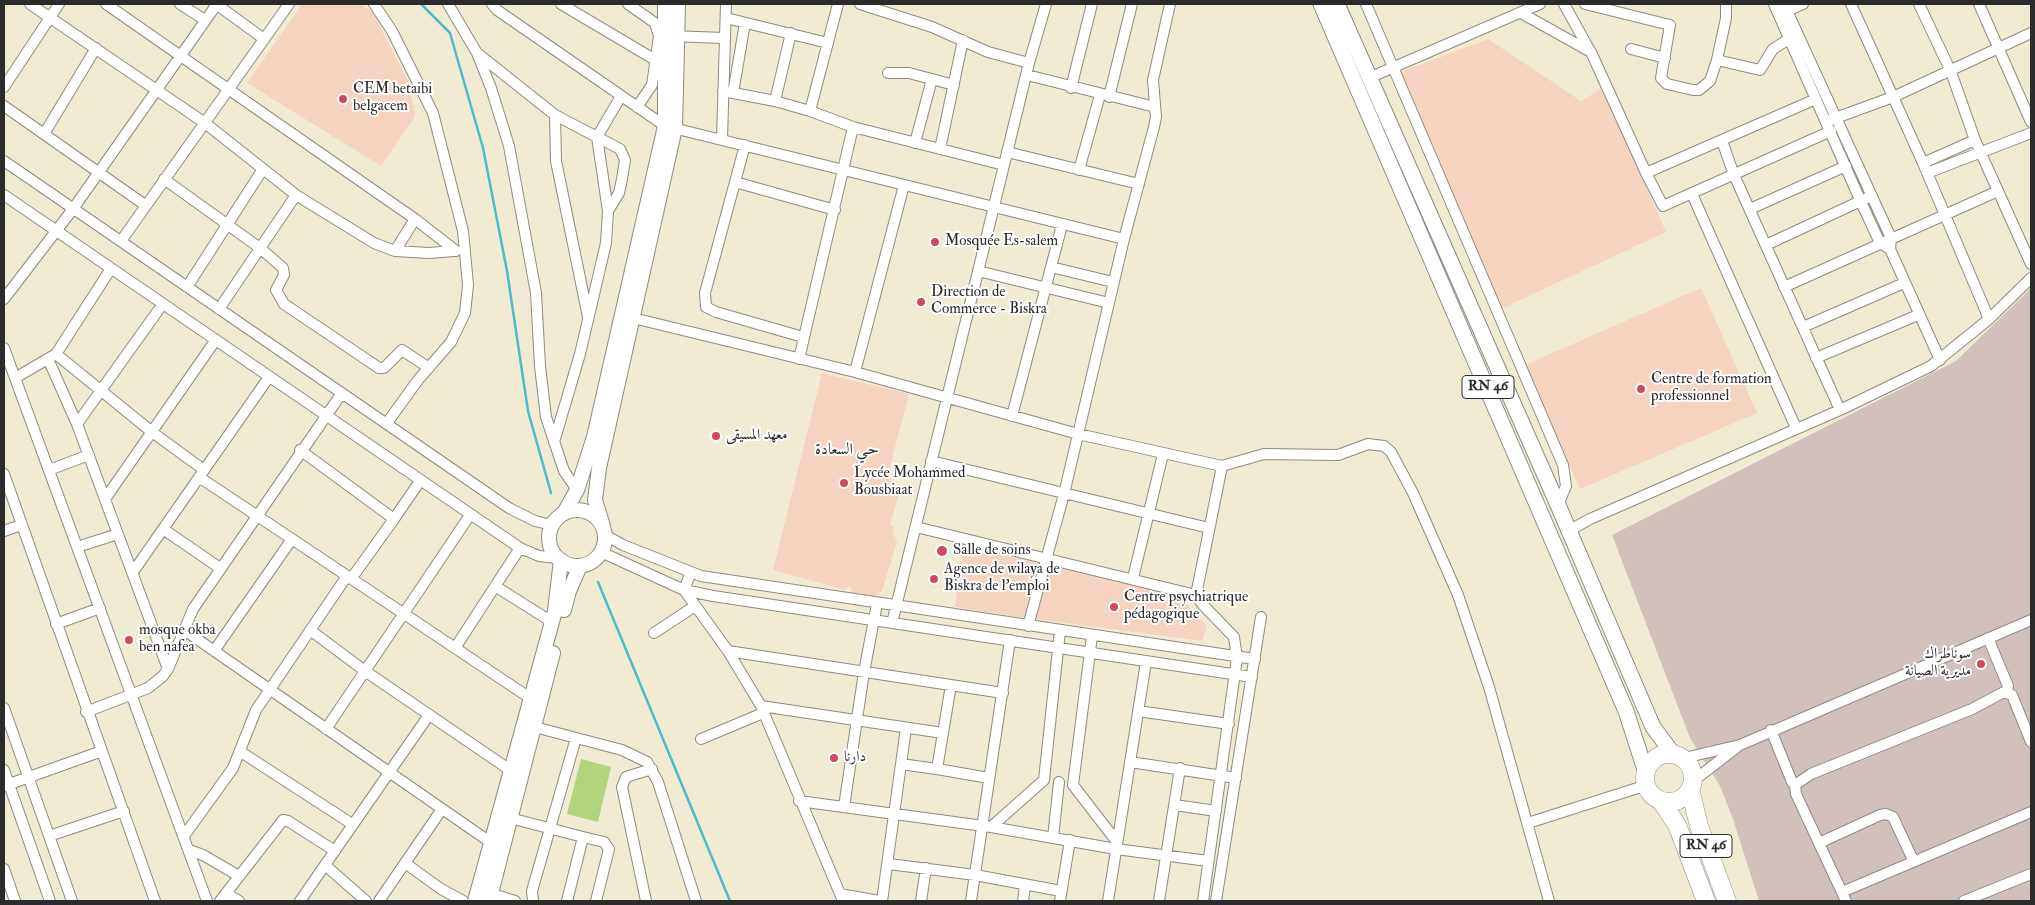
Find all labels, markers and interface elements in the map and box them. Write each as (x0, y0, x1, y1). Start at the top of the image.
place label: CEM betaibi belgacem (353, 81, 432, 116)
marker: CEM betaibi belgacem (337, 93, 349, 105)
place label: Mosquée Es-salem (945, 233, 1058, 251)
marker: Mosquée Es-salem (929, 236, 941, 248)
place label: Direction de Commerce - Biskra (931, 284, 1047, 319)
marker: Direction de Commerce - Biskra (915, 296, 927, 308)
place label: Centre de formation professionnel (1651, 371, 1772, 406)
road number: RN 46 (1462, 376, 1514, 398)
marker: Centre de formation professionnel (1635, 383, 1647, 395)
place label: معهد المسيقى (726, 427, 788, 445)
marker: معهد المسيقى (710, 430, 722, 442)
district label: حـي السعادة (815, 441, 879, 461)
place label: Lycée Mohammed Bousbiaat (854, 465, 965, 500)
marker: Lycée Mohammed Bousbiaat (838, 477, 850, 489)
place label: Salle de soins (953, 542, 1031, 560)
marker: Salle de soins (935, 544, 949, 558)
place label: Agence de wilaya de Biskra de l'emploi (944, 561, 1060, 596)
marker: Agence de wilaya de Biskra de l'emploi (928, 573, 940, 585)
place label: Centre psychiatrique pédagogique (1124, 589, 1248, 624)
marker: Centre psychiatrique pédagogique (1108, 601, 1120, 613)
place label: mosque okba ben nafea (139, 622, 216, 657)
marker: mosque okba ben nafea (123, 634, 135, 646)
place label: سوناطراك مديرية الصيانة (1905, 646, 1971, 681)
marker: سوناطراك مديرية الصيانة (1975, 658, 1987, 670)
place label: دارنا (844, 749, 866, 767)
marker: دارنا (828, 752, 840, 764)
road number: RN 46 (1680, 834, 1732, 858)

